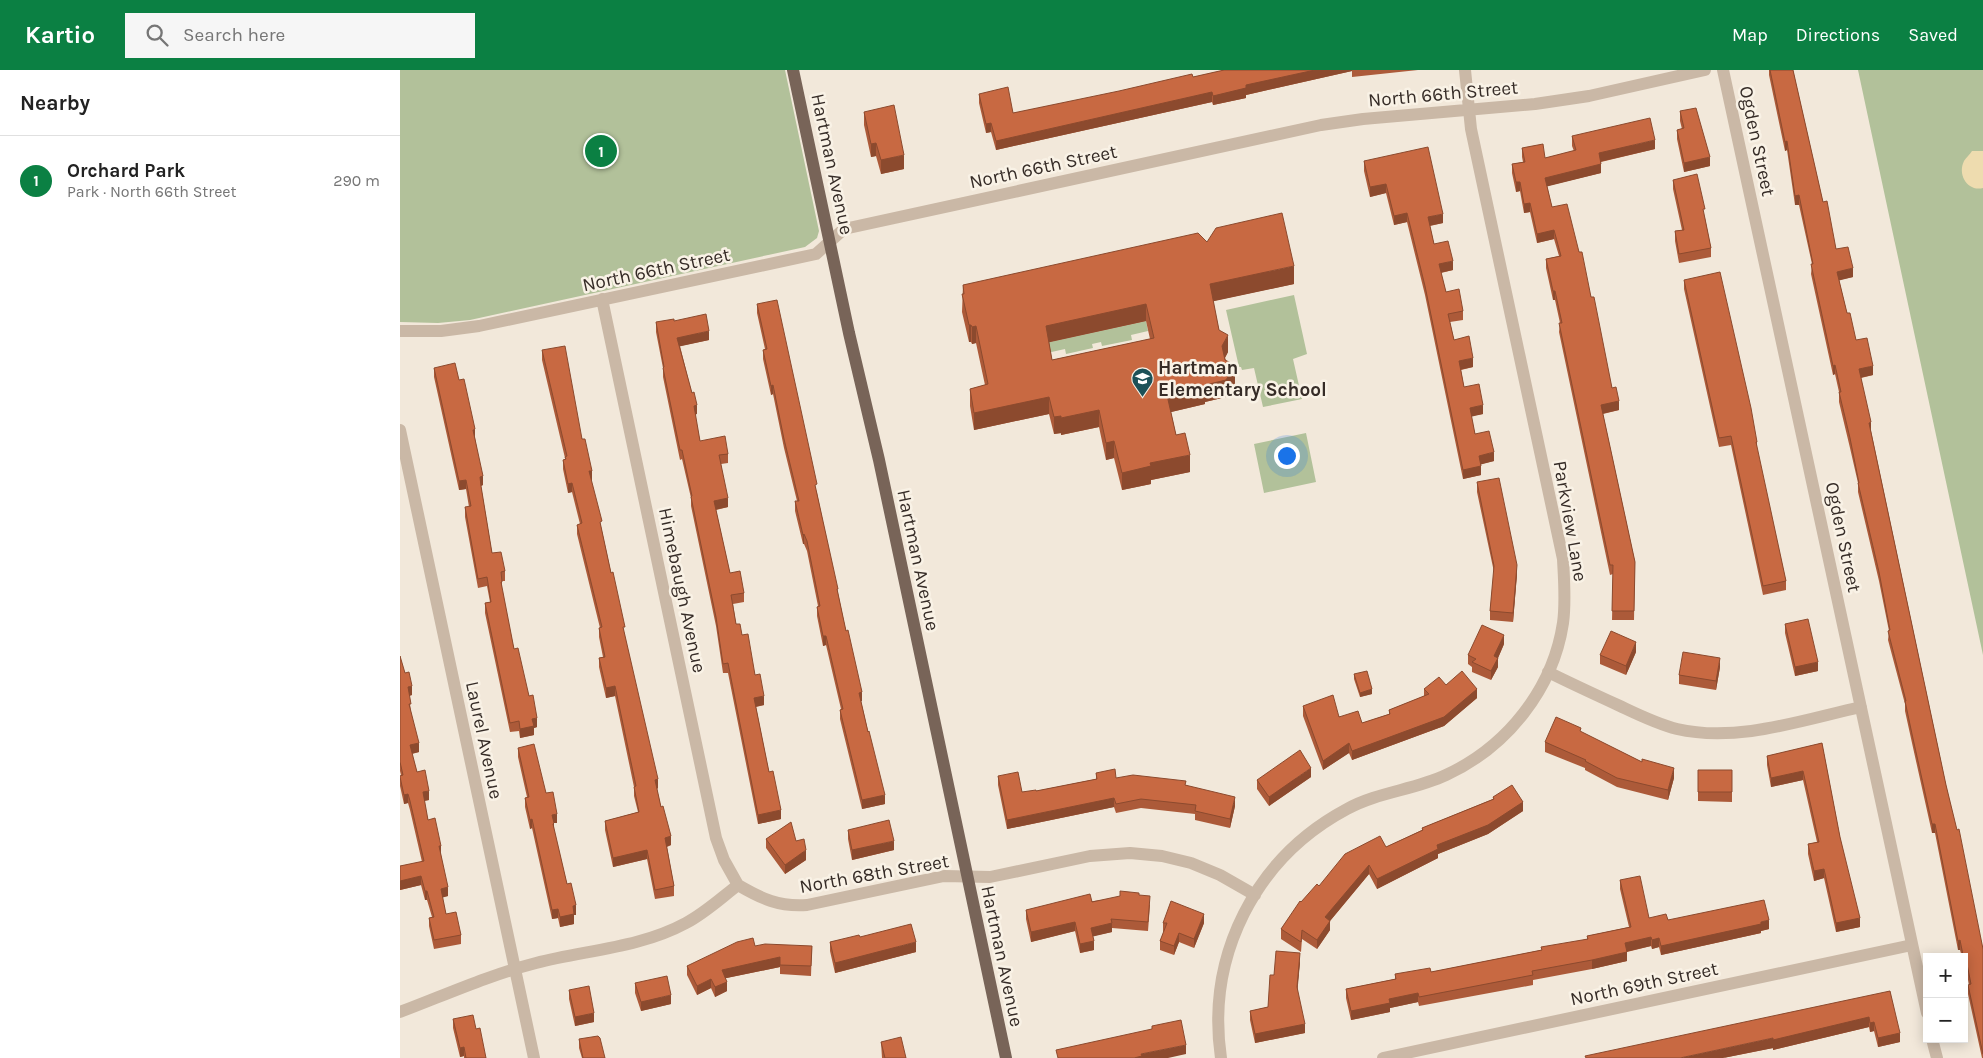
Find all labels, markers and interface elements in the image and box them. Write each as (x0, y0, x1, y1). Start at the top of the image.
search box (125, 13, 475, 58)
text: Kartio (25, 21, 95, 49)
icon: search (143, 21, 171, 49)
text: Search here (183, 24, 285, 46)
text: Map (1732, 24, 1768, 46)
text: Directions (1796, 24, 1880, 46)
text: Saved (1908, 24, 1958, 46)
street label: North 66th Street (1367, 76, 1519, 112)
street label: Ogden Street (1735, 84, 1779, 198)
text: Nearby (20, 91, 90, 115)
street label: Hartman Avenue (806, 92, 858, 237)
pin: 1 (585, 132, 617, 170)
street label: North 66th Street (967, 141, 1119, 193)
text: Orchard Park (67, 160, 185, 182)
text: 1 (33, 171, 39, 190)
text: 290 m (333, 171, 380, 190)
text: Park · North 66th Street (67, 182, 237, 201)
street label: North 66th Street (580, 244, 732, 296)
place label: Hartman Elementary School (1158, 357, 1327, 401)
school or university icon: Hartman Elementary School (1130, 366, 1154, 397)
your location (1274, 443, 1300, 469)
street label: Parkview Lane (1549, 459, 1591, 583)
street label: Ogden Street (1821, 480, 1865, 594)
street label: Hartman Avenue (892, 488, 944, 633)
street label: Himebaugh Avenue (654, 506, 710, 675)
street label: Laurel Avenue (461, 679, 507, 801)
street label: North 68th Street (798, 850, 951, 898)
street label: Hartman Avenue (976, 884, 1028, 1029)
map controls (1923, 953, 1968, 1043)
button: + (1923, 953, 1968, 998)
street label: North 69th Street (1568, 958, 1720, 1010)
button: − (1923, 998, 1968, 1043)

